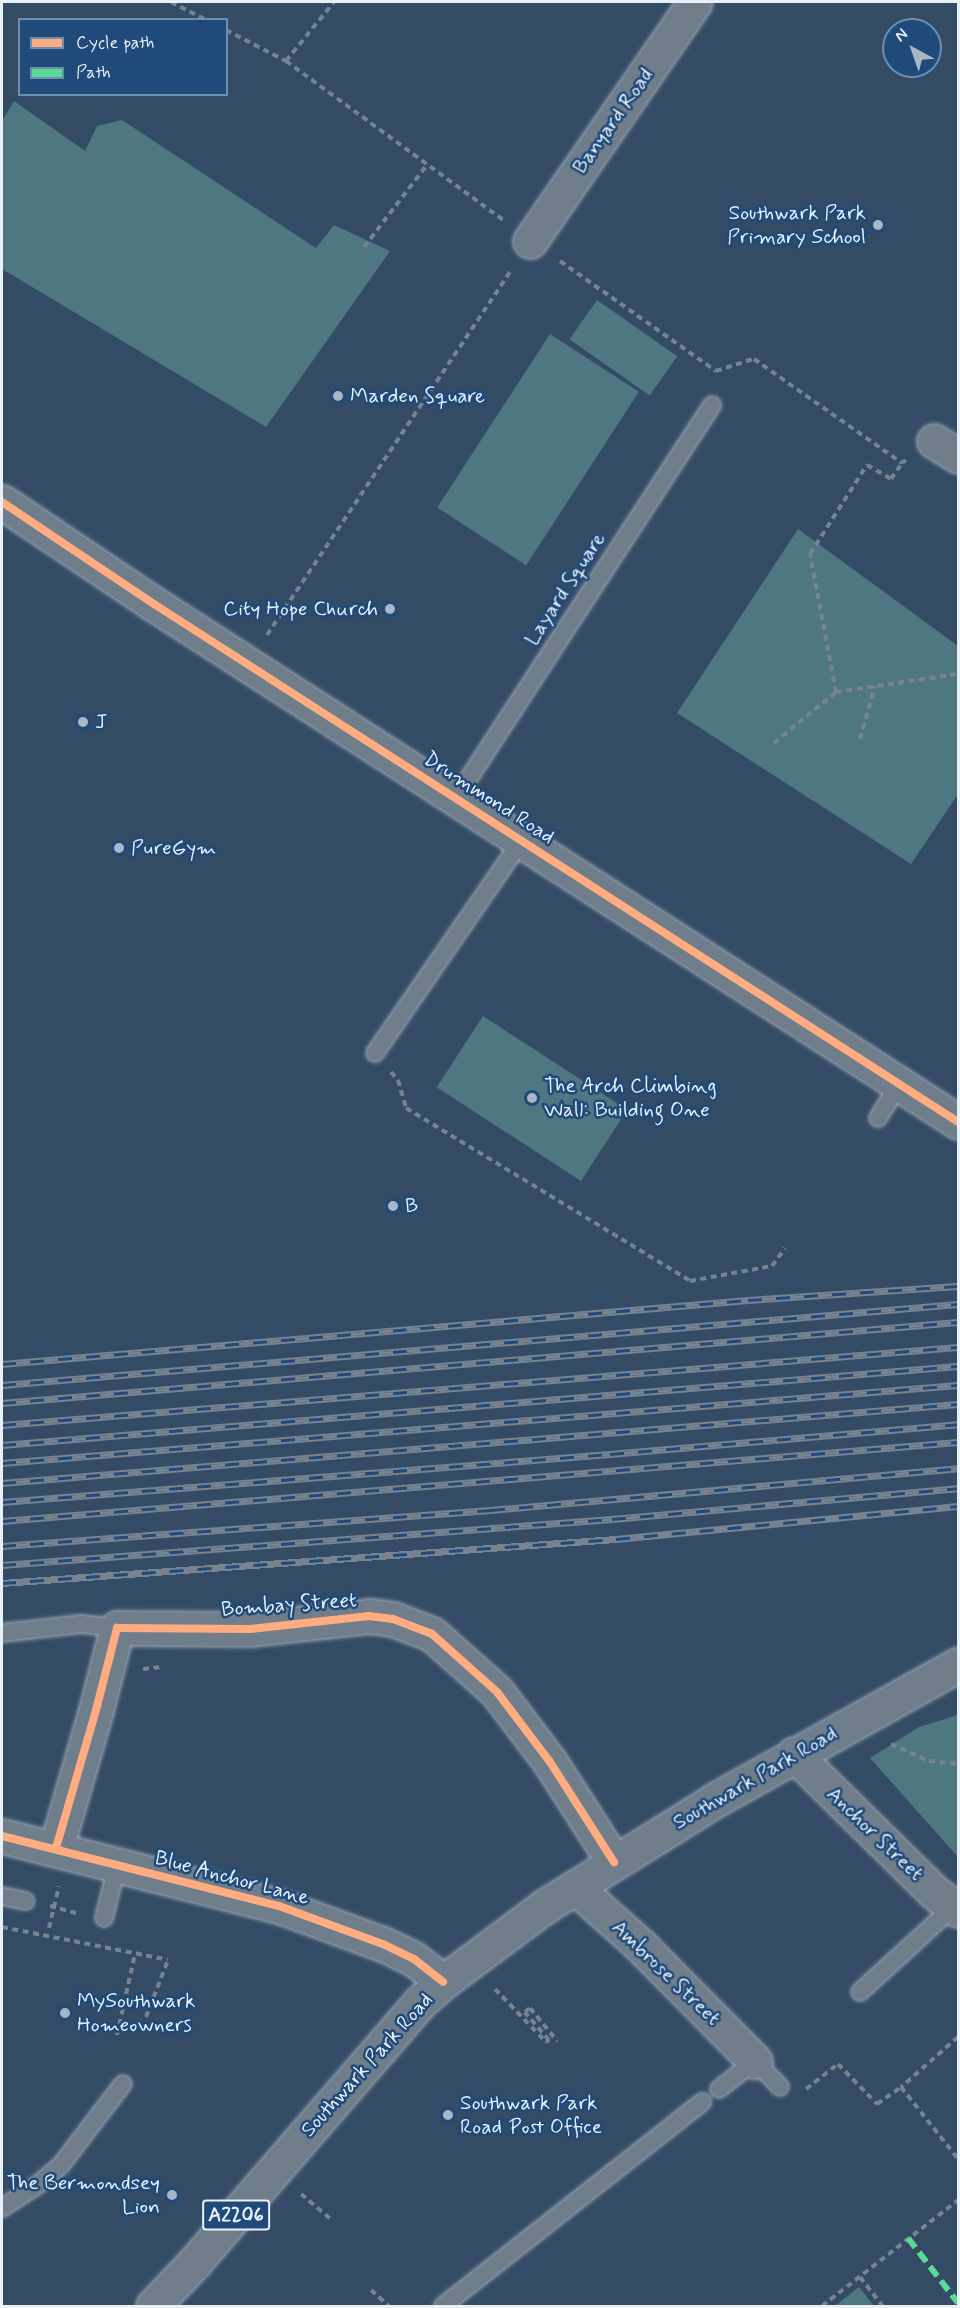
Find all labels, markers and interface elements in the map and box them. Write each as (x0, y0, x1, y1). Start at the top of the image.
legend (18, 18, 228, 96)
north arrow (882, 18, 942, 78)
text: N (891, 24, 912, 47)
text: Cycle path (76, 31, 154, 55)
text: Path (76, 61, 111, 85)
street label: Banyard Road (568, 64, 658, 178)
place label: Southwark Park Primary School (727, 200, 866, 250)
marker: Southwark Park Primary School (871, 218, 885, 232)
place label: Marden Square (350, 383, 486, 409)
marker: Marden Square (331, 389, 345, 403)
street label: Layard Square (519, 527, 611, 651)
place label: City Hope Church (222, 596, 378, 622)
marker: City Hope Church (383, 602, 397, 616)
place label: J (95, 709, 107, 735)
marker: J (76, 715, 90, 729)
street label: Drummond Road (419, 746, 559, 850)
place label: PureGym (131, 835, 216, 861)
marker: PureGym (112, 841, 126, 855)
place label: The Arch Climbing Wall: Building One (544, 1073, 717, 1123)
marker: The Arch Climbing Wall: Building One (525, 1091, 539, 1105)
place label: B (405, 1193, 418, 1219)
marker: B (386, 1199, 400, 1213)
street label: Bombay Street (218, 1588, 360, 1622)
street label: Southwark Park Road (669, 1721, 841, 1835)
street label: Anchor Street (820, 1780, 930, 1888)
street label: Blue Anchor Lane (153, 1846, 311, 1910)
street label: Ambrose Street (605, 1914, 727, 2032)
place label: MySouthwark Homeowners (77, 1988, 195, 2038)
street label: Southwark Park Road (296, 1988, 438, 2142)
marker: MySouthwark Homeowners (58, 2006, 72, 2020)
place label: Southwark Park Road Post Office (460, 2090, 599, 2140)
marker: Southwark Park Road Post Office (441, 2108, 455, 2122)
place label: The Bermondsey Lion (10, 2170, 160, 2220)
marker: The Bermondsey Lion (165, 2188, 179, 2202)
road number: A2206 (202, 2198, 270, 2232)

